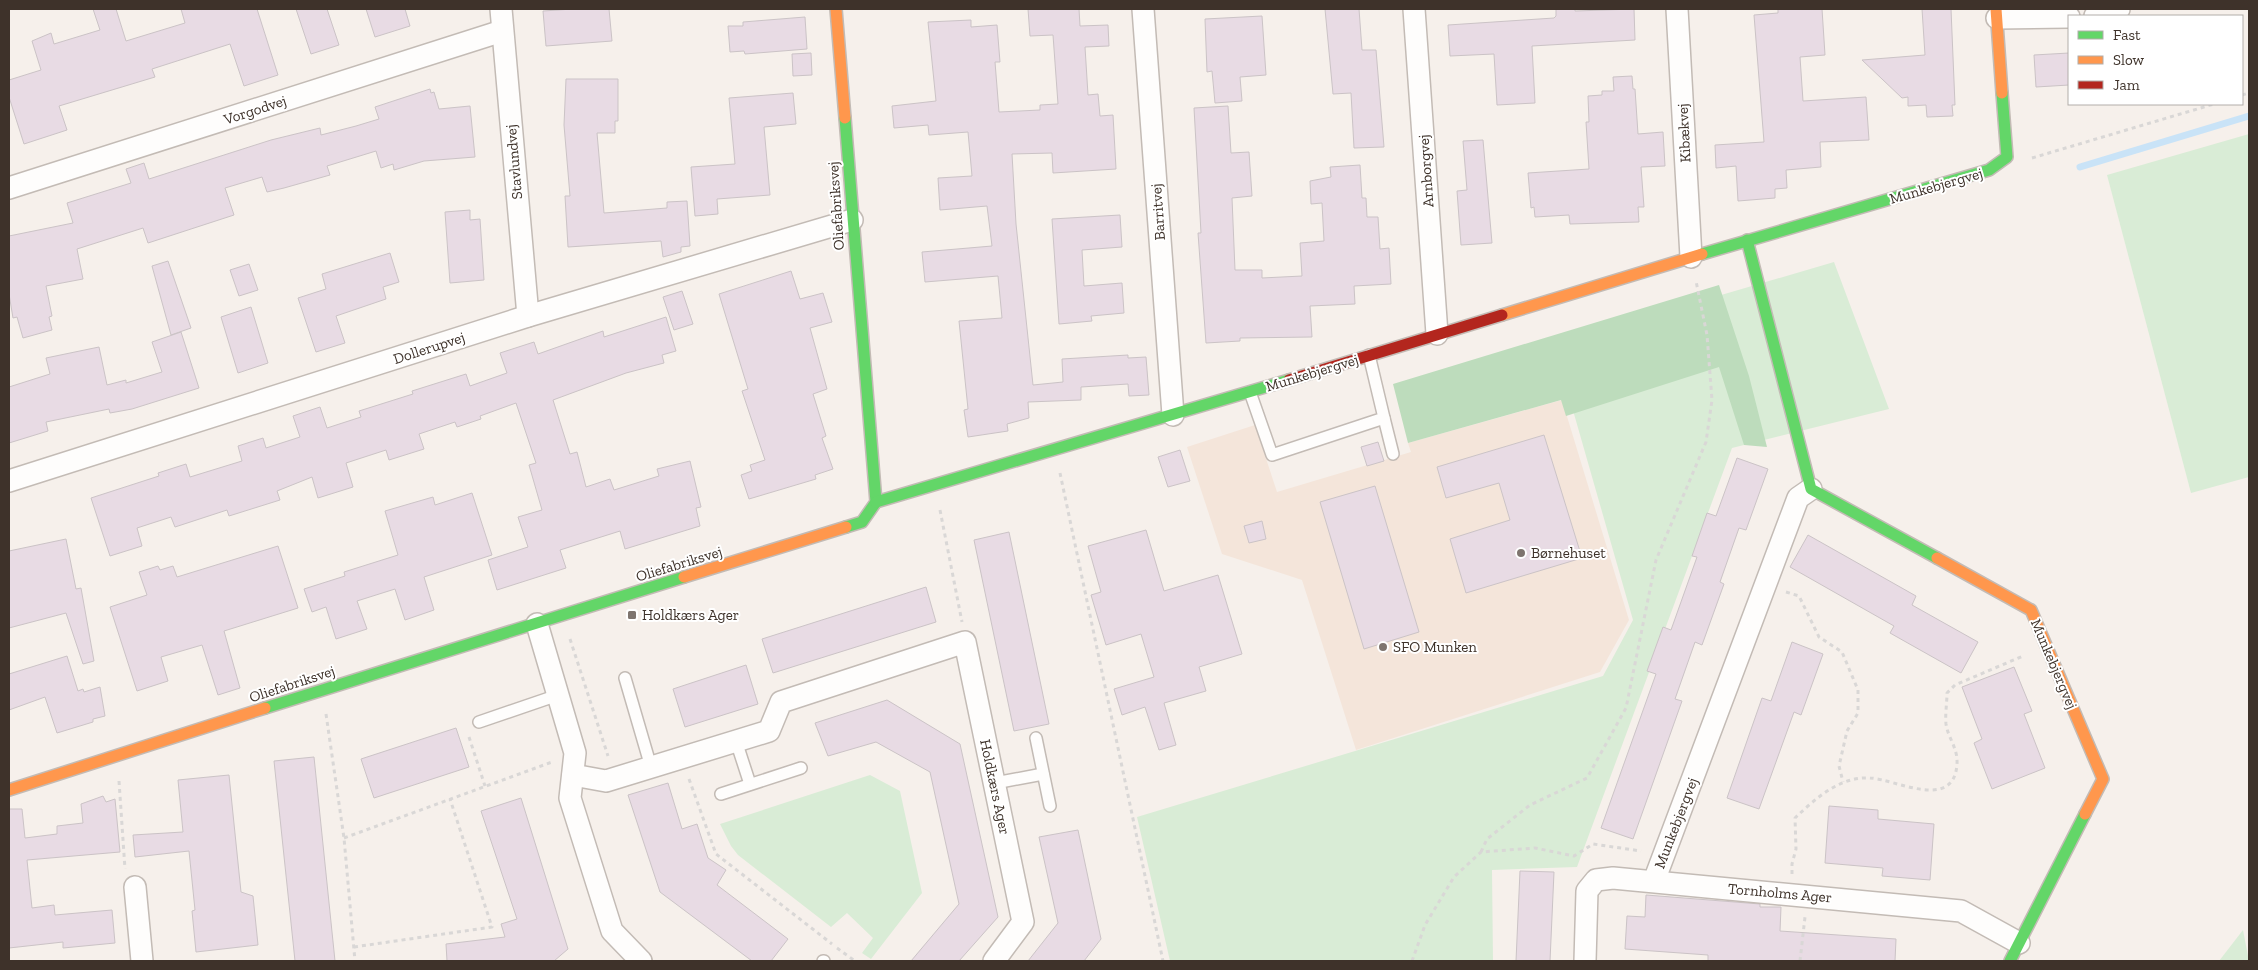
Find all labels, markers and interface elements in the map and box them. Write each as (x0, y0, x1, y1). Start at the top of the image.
legend (2068, 15, 2243, 105)
text: Fast (2113, 26, 2141, 44)
text: Slow (2113, 51, 2145, 69)
text: Jam (2113, 76, 2140, 94)
street label: Vorgodvej (220, 91, 289, 129)
street label: Kibækvej (1673, 103, 1695, 163)
street label: Stavlundvej (502, 124, 526, 200)
street label: Arnborgvej (1414, 134, 1438, 208)
street label: Oliefabriksvej (824, 161, 848, 251)
street label: Munkebjergvej (1887, 164, 1985, 208)
street label: Barritvej (1147, 183, 1169, 241)
street label: Dollerupvej (391, 328, 467, 368)
street label: Munkebjergvej (1263, 350, 1361, 396)
street label: Oliefabriksvej (634, 542, 724, 586)
place label: Børnehuset (1531, 544, 1606, 562)
marker: Børnehuset (1515, 547, 1527, 559)
place label: Holdkærs Ager (642, 606, 739, 624)
marker: Holdkærs Ager (626, 609, 638, 621)
street label: Munkebjergvej (2027, 616, 2081, 712)
place label: SFO Munken (1393, 638, 1477, 656)
marker: SFO Munken (1377, 641, 1389, 653)
street label: Oliefabriksvej (247, 662, 337, 706)
street label: Holdkærs Ager (976, 738, 1014, 836)
street label: Munkebjergvej (1650, 775, 1702, 871)
street label: Tornholms Ager (1727, 879, 1833, 907)

